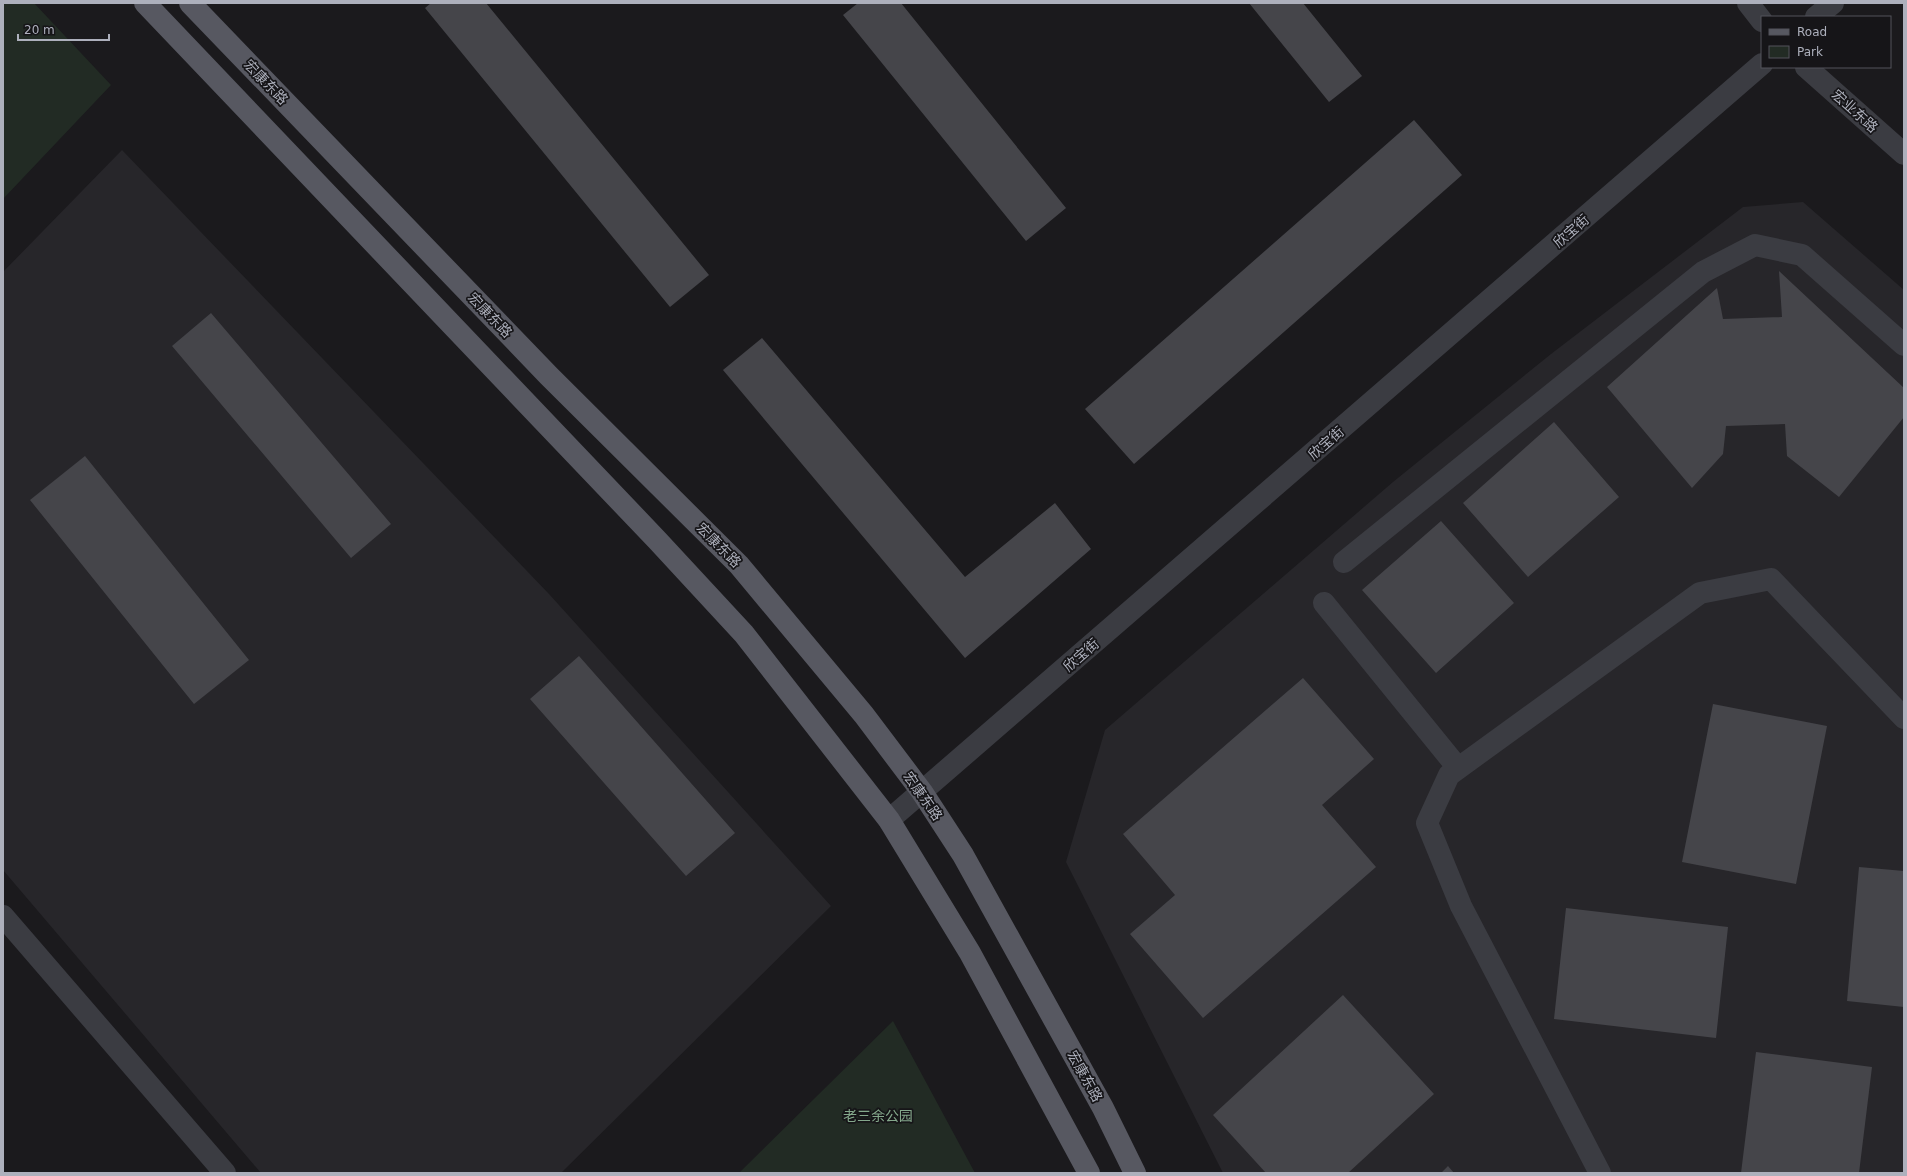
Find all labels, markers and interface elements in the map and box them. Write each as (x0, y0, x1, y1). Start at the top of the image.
scale bar (18, 16, 109, 42)
legend (1761, 16, 1891, 68)
text: 20 m (24, 23, 55, 37)
text: Road (1797, 25, 1827, 39)
text: Park (1797, 45, 1823, 59)
street label: 宏康东路 (241, 56, 291, 108)
street label: 宏业东路 (1829, 86, 1881, 136)
street label: 欣宝街 (1550, 211, 1592, 251)
street label: 宏康东路 (465, 289, 515, 341)
street label: 欣宝街 (1305, 423, 1347, 463)
street label: 宏康东路 (694, 520, 744, 570)
street label: 欣宝街 (1060, 635, 1102, 675)
street label: 宏康东路 (900, 768, 946, 824)
street label: 宏康东路 (1064, 1048, 1106, 1104)
park label: 老三余公园 (843, 1108, 913, 1124)

